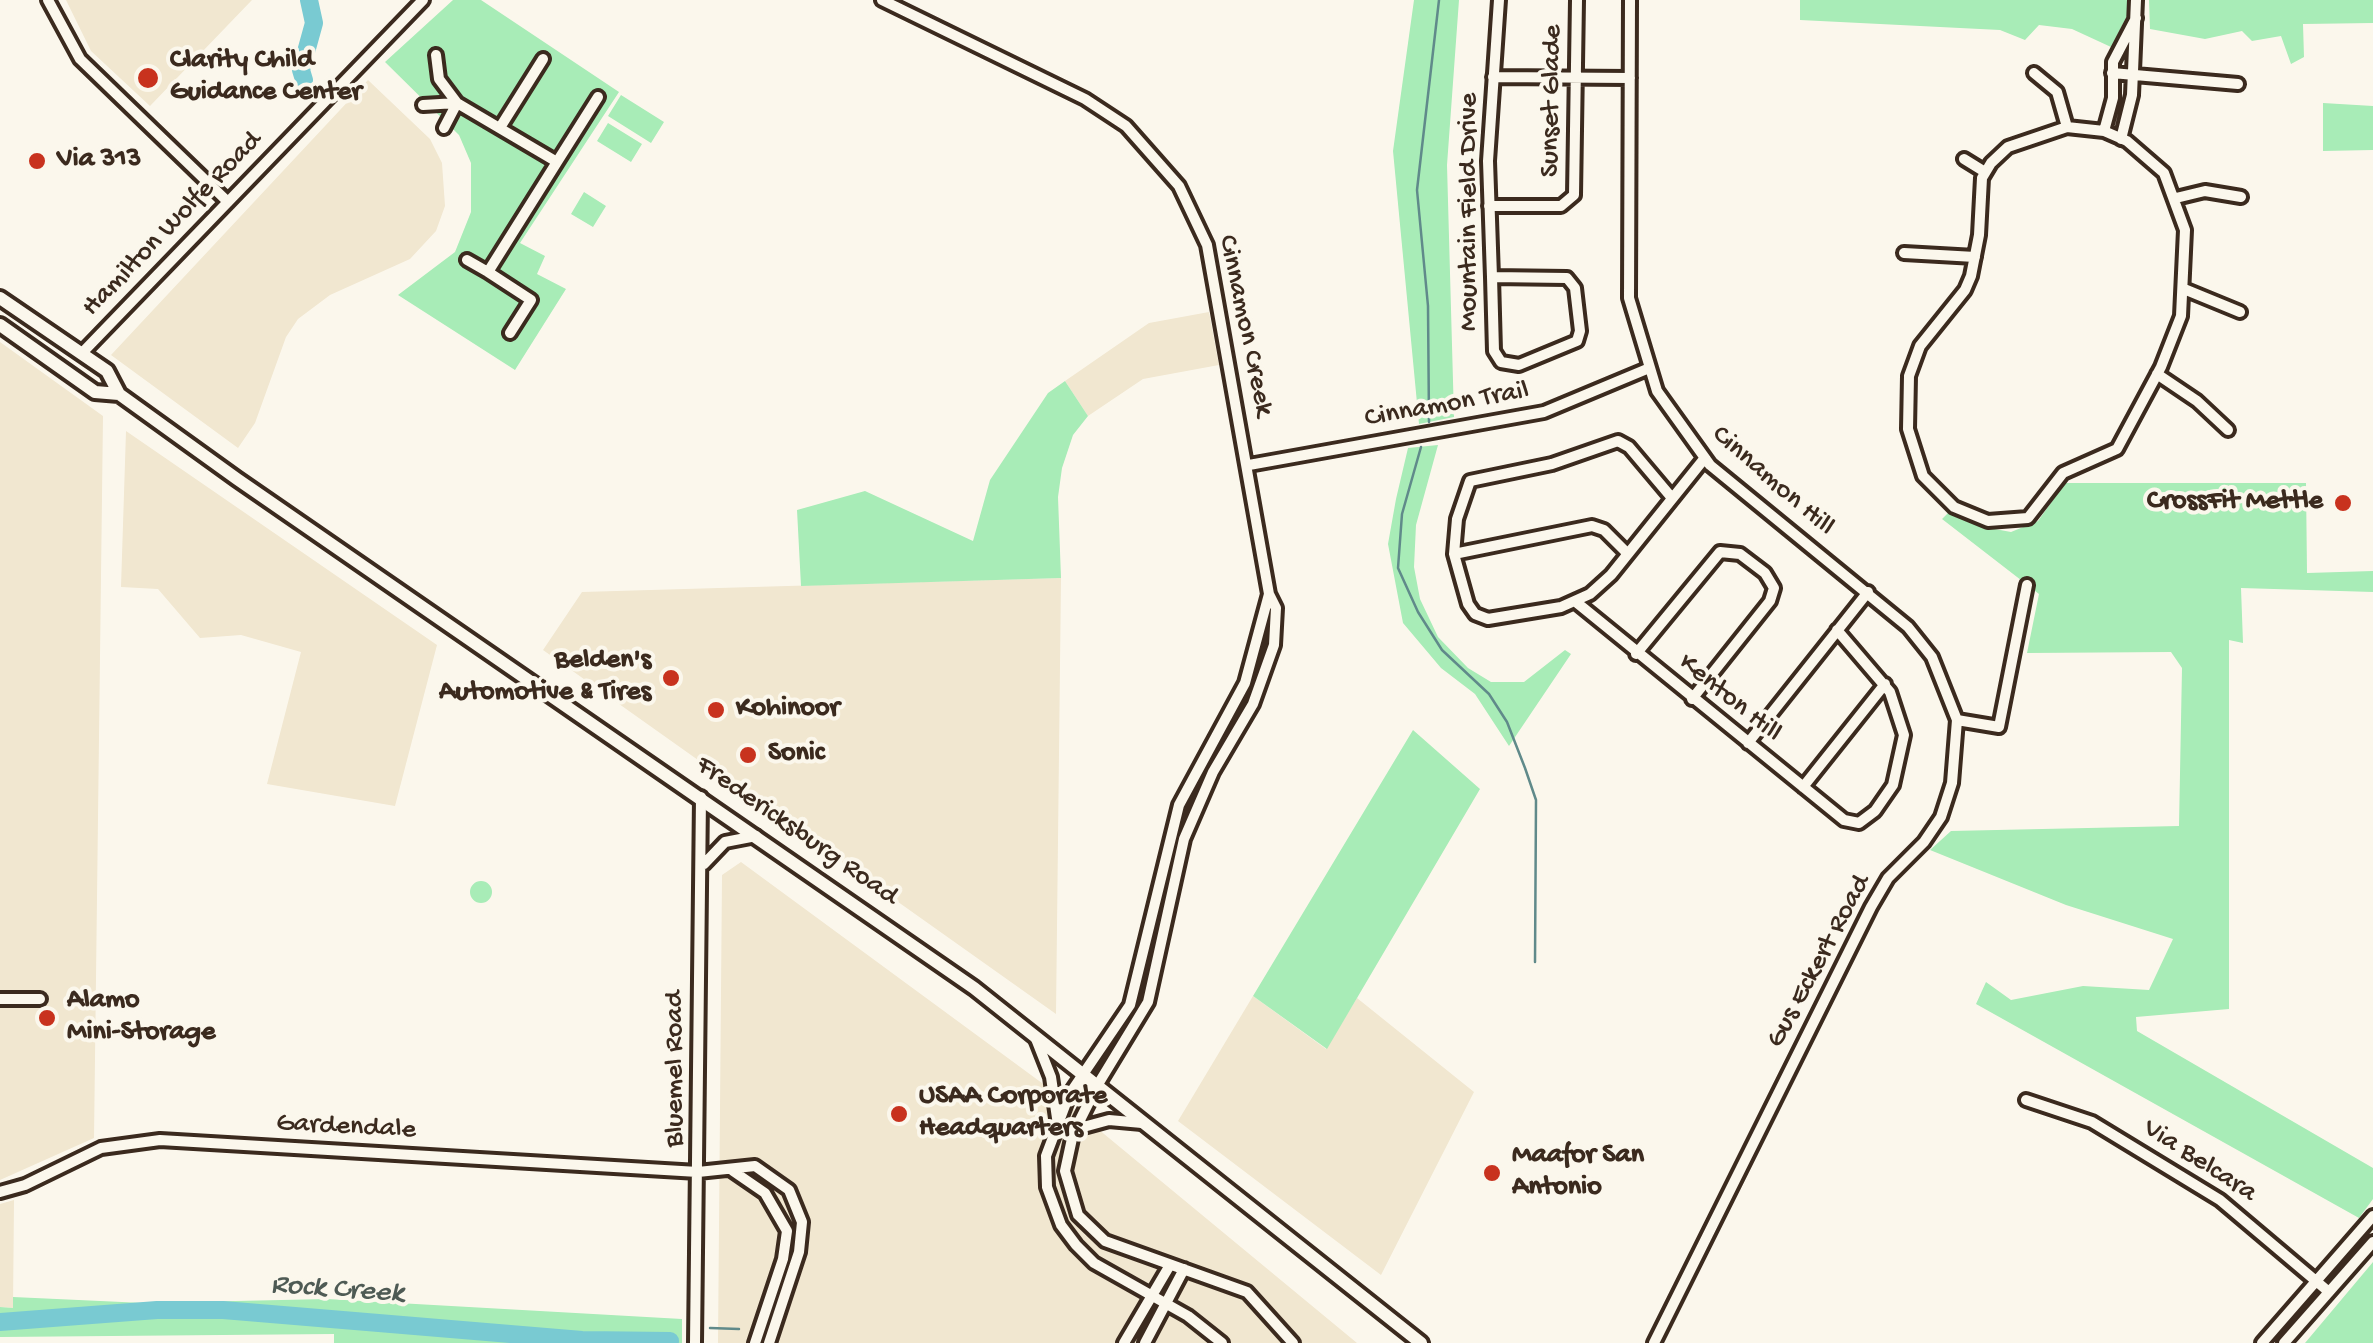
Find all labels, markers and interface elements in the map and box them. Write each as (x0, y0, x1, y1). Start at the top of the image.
street label: Sunset Glade (1535, 24, 1571, 178)
place label: Clarity Child Guidance Center (170, 45, 361, 111)
marker: Clarity Child Guidance Center (135, 65, 161, 91)
street label: Mountain Field Drive (1454, 93, 1488, 331)
street label: Hamilton Wolfe Road (76, 125, 270, 325)
place label: Via 313 (57, 144, 141, 178)
marker: Via 313 (26, 150, 48, 172)
street label: Cinnamon Creek (1208, 232, 1280, 420)
street label: Cinnamon Trail (1362, 375, 1532, 437)
street label: Cinnamon Hill (1704, 419, 1840, 545)
place label: CrossFit Mettle (2147, 486, 2323, 520)
marker: CrossFit Mettle (2332, 492, 2354, 514)
place label: Belden's Automotive & Tires (439, 645, 651, 711)
street label: Kenton Hill (1670, 647, 1788, 751)
marker: Belden's Automotive & Tires (660, 667, 682, 689)
place label: Kohinoor (736, 693, 839, 727)
marker: Kohinoor (705, 699, 727, 721)
place label: Sonic (768, 738, 824, 772)
marker: Sonic (737, 744, 759, 766)
street label: Fredericksburg Road (688, 750, 904, 914)
street label: Gus Eckert Road (1760, 870, 1880, 1054)
place label: Alamo Mini-Storage (67, 985, 215, 1051)
street label: Bluemel Road (660, 991, 694, 1147)
marker: Alamo Mini-Storage (36, 1007, 58, 1029)
place label: USAA Corporate Headquarters (919, 1081, 1107, 1147)
marker: USAA Corporate Headquarters (888, 1103, 910, 1125)
street label: Gardendale (275, 1108, 417, 1148)
street label: Via Belcara (2136, 1113, 2262, 1211)
place label: Maafor San Antonio (1512, 1140, 1644, 1206)
marker: Maafor San Antonio (1481, 1162, 1503, 1184)
water label: Rock Creek (269, 1268, 405, 1314)

